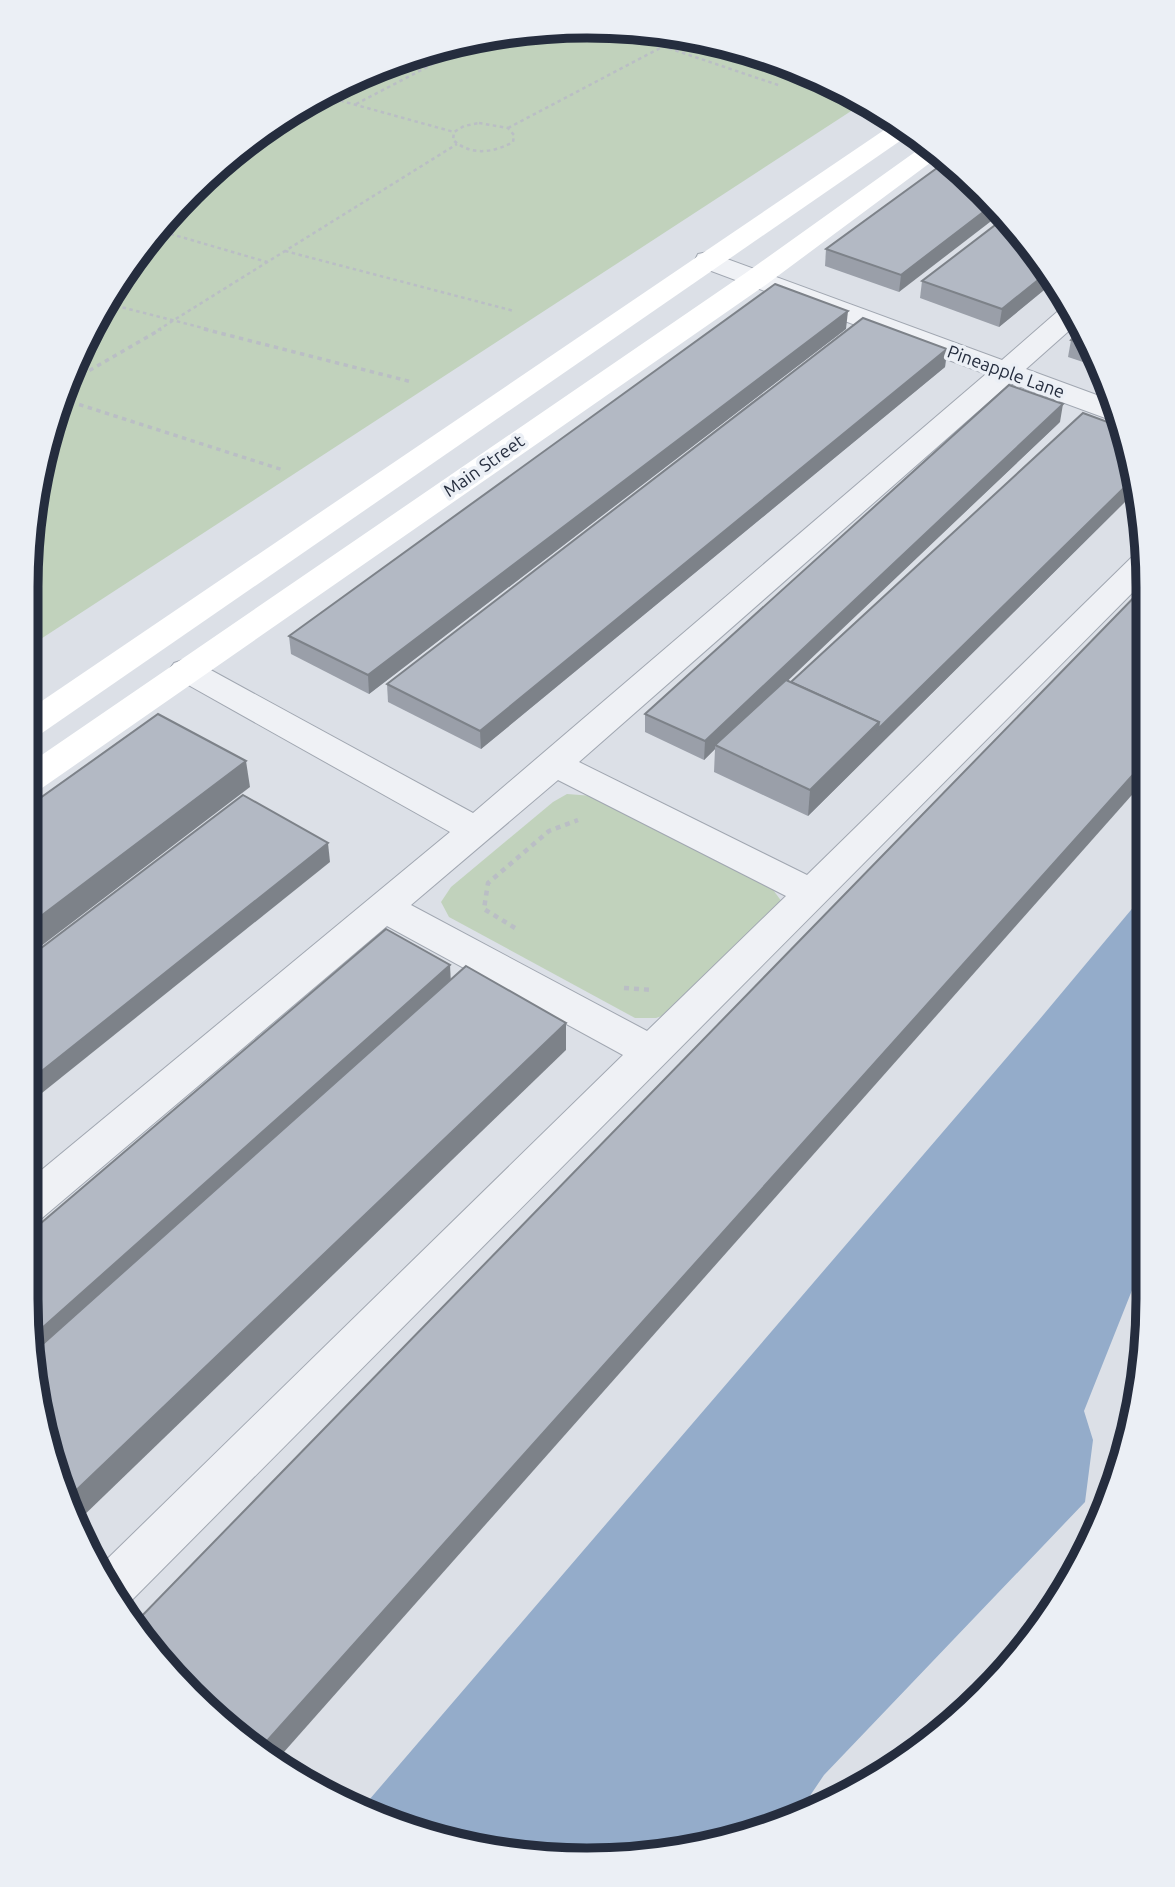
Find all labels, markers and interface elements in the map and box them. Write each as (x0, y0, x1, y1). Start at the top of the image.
street label: Pineapple Lane (945, 341, 1068, 402)
street label: Main Street (439, 430, 528, 500)

